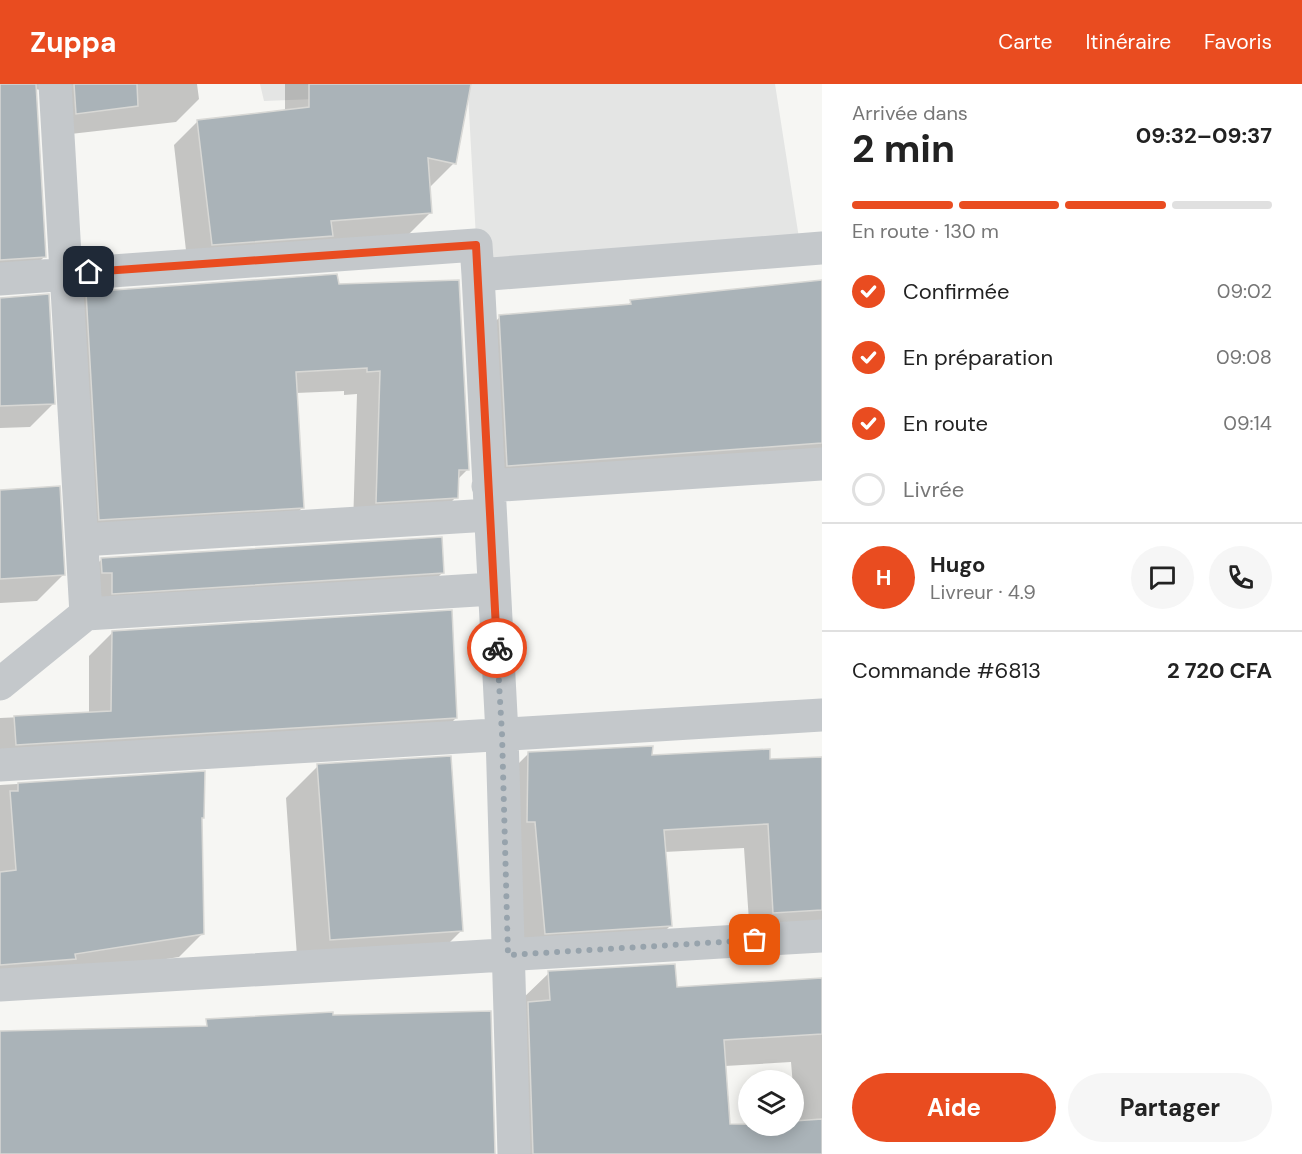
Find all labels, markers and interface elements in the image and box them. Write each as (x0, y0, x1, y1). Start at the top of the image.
text: Zuppa (30, 24, 117, 61)
text: Carte (998, 28, 1052, 56)
text: Itinéraire (1085, 28, 1171, 56)
text: Favoris (1204, 28, 1272, 56)
text: Arrivée dans (852, 100, 968, 126)
text: 09:32–09:37 (1136, 121, 1272, 150)
text: 2 min (852, 123, 955, 174)
text: En route · 130 m (852, 218, 999, 244)
pin (63, 246, 114, 297)
icon: home (72, 255, 105, 288)
icon: check (852, 275, 885, 308)
text: Confirmée (903, 277, 1010, 306)
text: 09:02 (1217, 278, 1272, 304)
icon: check (852, 341, 885, 374)
text: En préparation (903, 343, 1053, 372)
text: 09:08 (1216, 344, 1272, 370)
icon: check (852, 407, 885, 440)
text: En route (903, 409, 988, 438)
text: 09:14 (1223, 410, 1272, 436)
text: Livrée (903, 475, 964, 504)
button: chat (1131, 546, 1194, 609)
button: phone (1209, 546, 1272, 609)
text: Hugo (930, 550, 985, 579)
text: H (876, 563, 891, 592)
text: Livreur · 4.9 (930, 579, 1036, 605)
courier (467, 618, 527, 678)
icon: bike (481, 632, 514, 665)
text: Commande #6813 (852, 656, 1041, 685)
text: 2 720 CFA (1167, 656, 1272, 685)
pin (729, 914, 780, 965)
icon: bag (738, 923, 771, 956)
map controls (738, 1070, 804, 1136)
button: layers (738, 1070, 804, 1136)
button: Aide (852, 1073, 1056, 1142)
button: Partager (1068, 1073, 1272, 1142)

